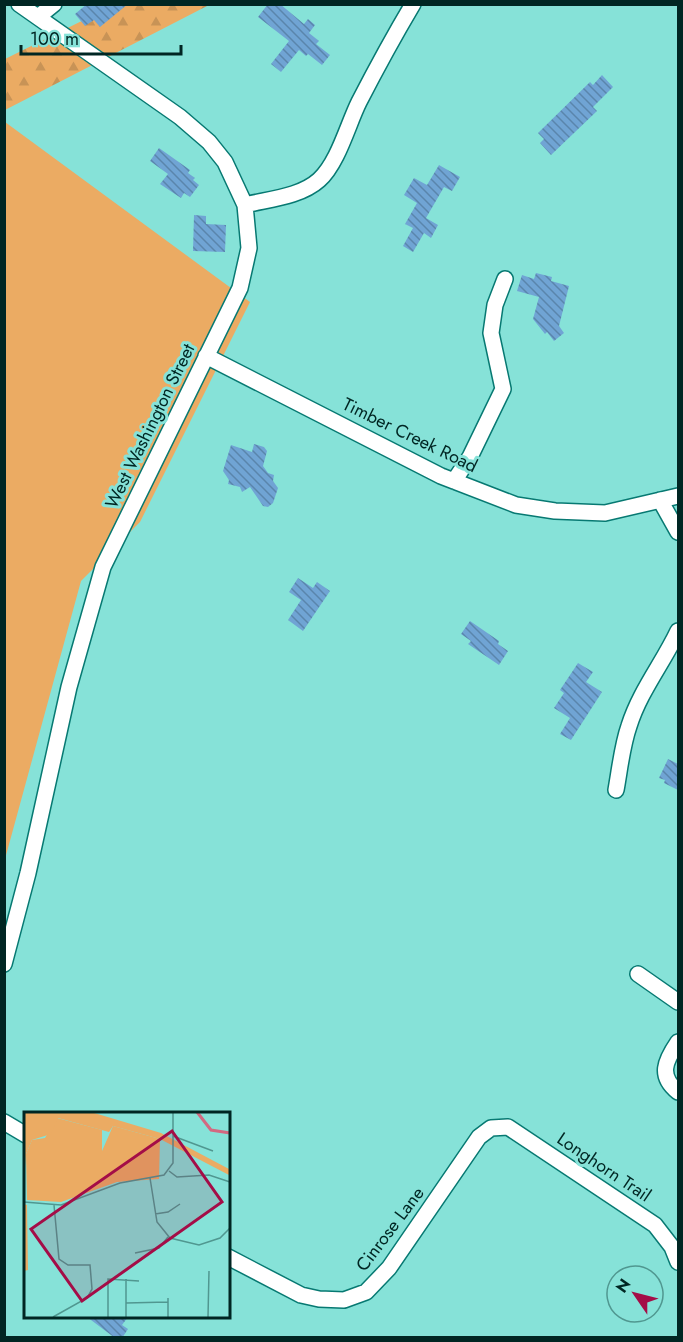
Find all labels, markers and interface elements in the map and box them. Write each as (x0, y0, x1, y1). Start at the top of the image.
scale bar (21, 18, 182, 56)
text: 100 m (30, 26, 79, 52)
street label: West Washington Street (99, 339, 202, 513)
street label: Timber Creek Road (338, 391, 482, 479)
inset map (24, 1112, 230, 1318)
street label: Longhorn Trail (552, 1126, 656, 1208)
street label: Cinrose Lane (350, 1181, 430, 1277)
north arrow (605, 1264, 665, 1324)
text: N (610, 1274, 636, 1297)

